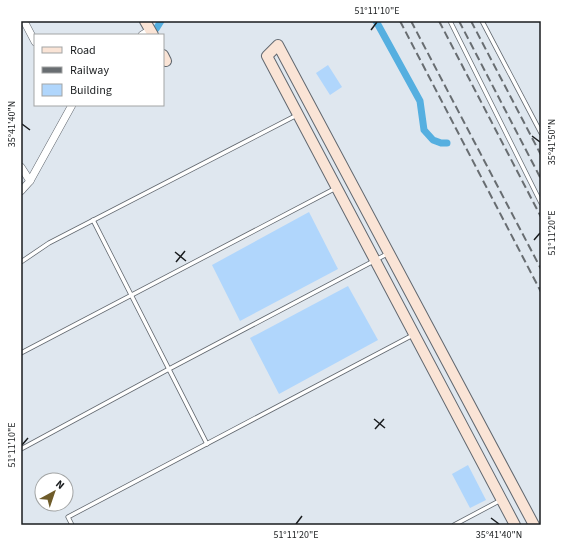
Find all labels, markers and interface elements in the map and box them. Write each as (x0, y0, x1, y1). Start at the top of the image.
text: 51°11'10"E (354, 4, 400, 18)
legend (34, 34, 164, 106)
text: Road (70, 42, 96, 59)
text: Railway (70, 62, 109, 79)
text: Building (70, 82, 112, 99)
text: 35°41'40"N (5, 101, 19, 147)
text: 35°41'50"N (545, 119, 559, 165)
text: 51°11'20"E (545, 210, 559, 256)
text: 51°11'10"E (5, 422, 19, 468)
north arrow (34, 472, 74, 512)
text: N (52, 477, 68, 493)
text: 51°11'20"E (273, 528, 319, 542)
text: 35°41'40"N (476, 528, 522, 542)

